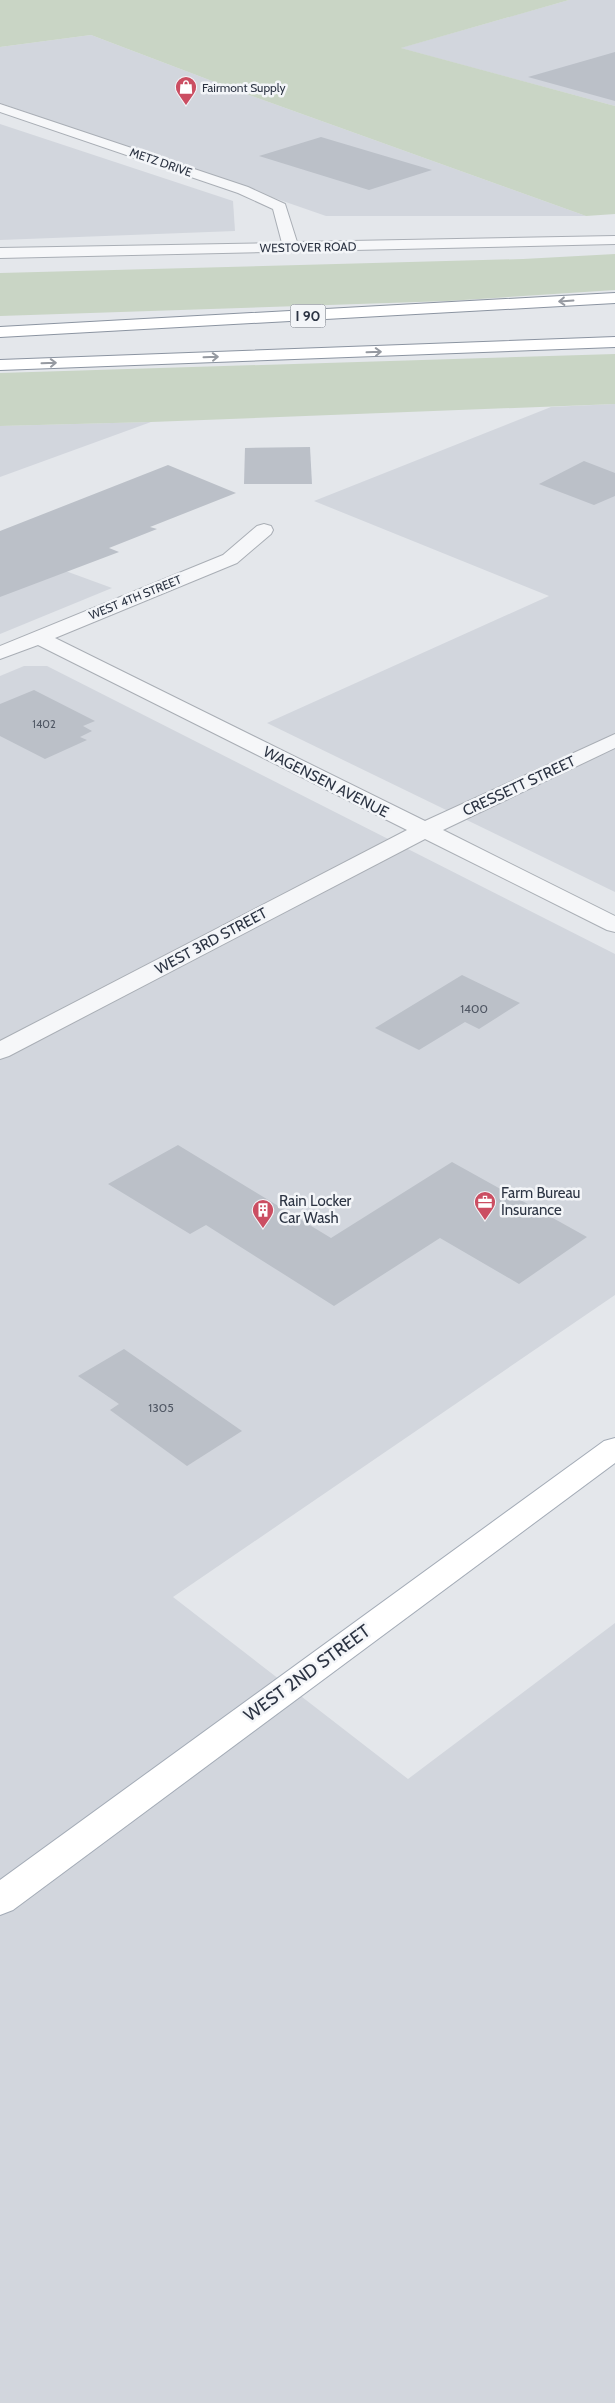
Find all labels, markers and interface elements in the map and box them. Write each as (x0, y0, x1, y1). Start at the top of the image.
shop icon: Fairmont Supply (174, 75, 198, 106)
place label: Fairmont Supply (202, 80, 286, 95)
street label: METZ DRIVE (128, 144, 195, 180)
street label: WESTOVER ROAD (260, 239, 357, 255)
one-way arrow (559, 296, 575, 305)
road number: I 90 (290, 304, 326, 328)
one-way arrow (365, 347, 381, 356)
one-way arrow (203, 353, 219, 362)
one-way arrow (40, 359, 56, 368)
street label: WEST 4TH STREET (86, 571, 184, 622)
house number: 1402 (32, 717, 56, 731)
street label: WAGENSEN AVENUE (260, 743, 392, 821)
street label: CRESSETT STREET (460, 752, 578, 820)
street label: WEST 3RD STREET (152, 904, 270, 978)
house number: 1400 (460, 1001, 488, 1016)
place label: Farm Bureau Insurance (501, 1184, 580, 1219)
office icon: Farm Bureau Insurance (473, 1190, 497, 1221)
place label: Rain Locker Car Wash (279, 1192, 352, 1227)
building icon: Rain Locker Car Wash (251, 1198, 275, 1229)
house number: 1305 (148, 1400, 174, 1415)
street label: WEST 2ND STREET (239, 1620, 375, 1726)

